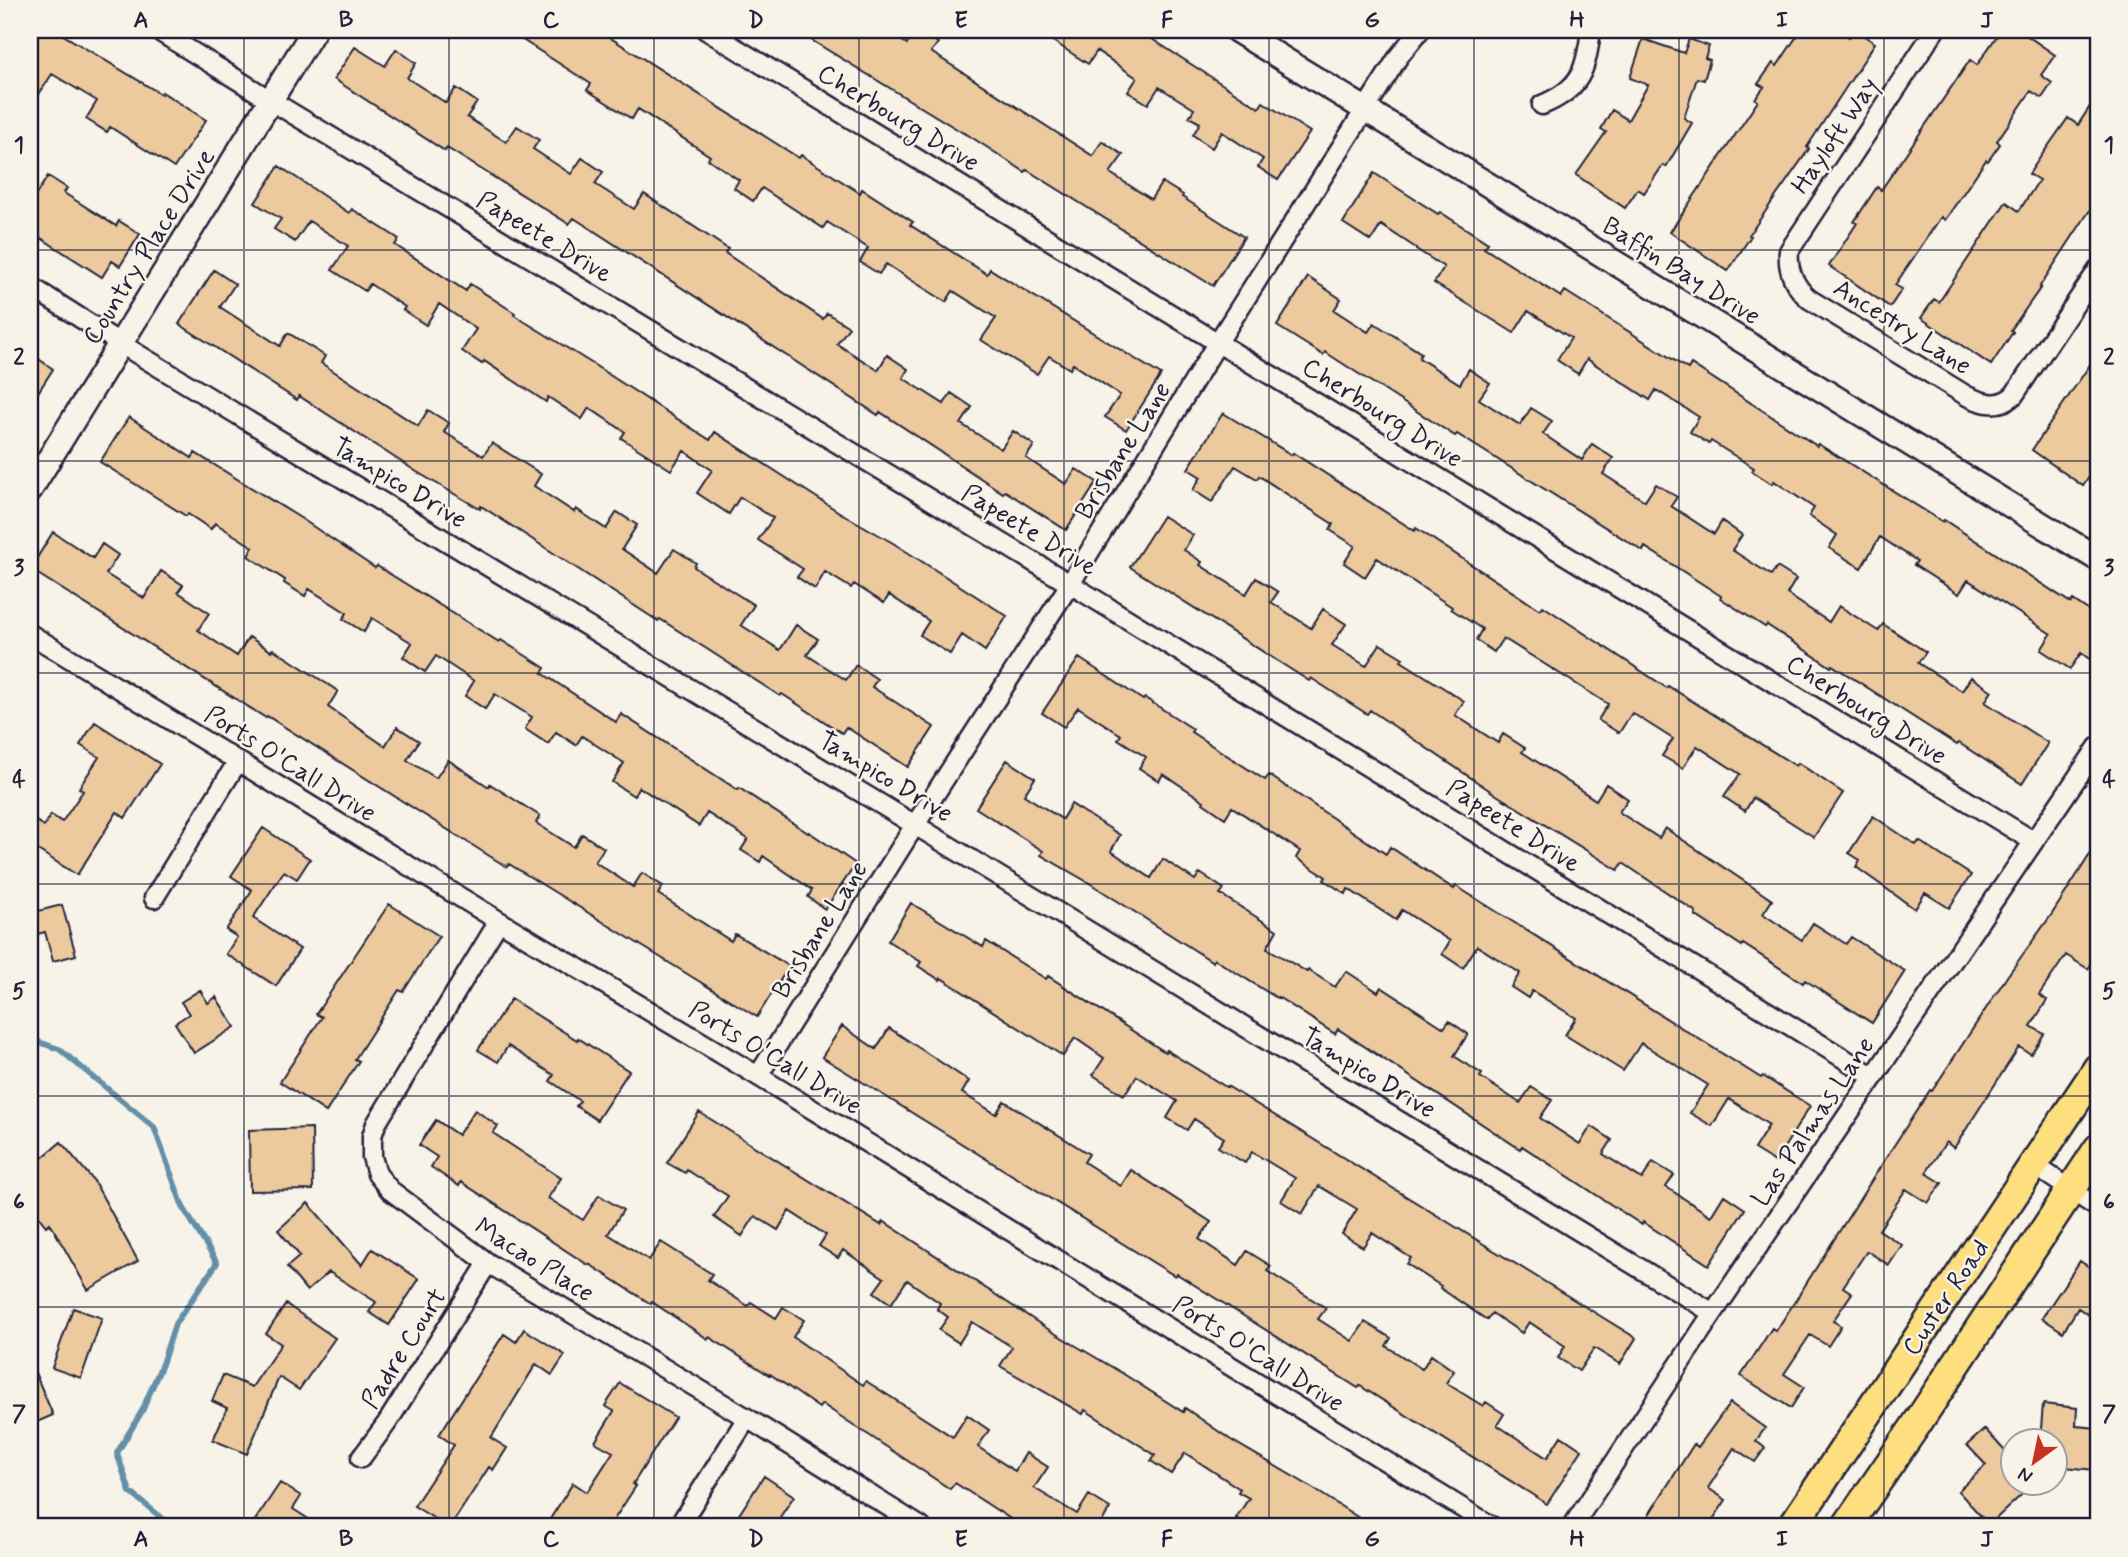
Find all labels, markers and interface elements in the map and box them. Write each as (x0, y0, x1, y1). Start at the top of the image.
text: A (133, 6, 149, 36)
text: B (339, 6, 354, 36)
text: C (543, 6, 560, 36)
text: D (748, 6, 764, 36)
text: E (954, 6, 968, 36)
text: F (1161, 6, 1173, 36)
text: G (1364, 6, 1380, 36)
text: H (1569, 6, 1585, 36)
text: I (1776, 6, 1788, 36)
text: J (1980, 6, 1994, 36)
street label: Cherbourg Drive (810, 57, 985, 182)
street label: Hayloft Way (1784, 71, 1887, 201)
text: 1 (14, 131, 24, 161)
text: 1 (2104, 131, 2114, 161)
street label: Country Place Drive (76, 142, 224, 352)
street label: Papeete Drive (470, 184, 618, 292)
street label: Baffin Bay Drive (1596, 210, 1766, 334)
street label: Ancestry Lane (1826, 272, 1977, 384)
text: 2 (13, 343, 25, 373)
text: 2 (2103, 343, 2115, 373)
street label: Cherbourg Drive (1294, 351, 1469, 478)
street label: Brisbane Lane (1068, 376, 1180, 526)
street label: Tampico Drive (325, 430, 473, 537)
street label: Papeete Drive (955, 477, 1103, 585)
text: 3 (14, 554, 25, 584)
text: 3 (2104, 554, 2115, 584)
street label: Cherbourg Drive (1778, 648, 1953, 775)
street label: Ports O'Call Drive (198, 698, 382, 831)
street label: Tampico Drive (811, 724, 959, 831)
text: 4 (12, 765, 26, 795)
text: 4 (2102, 765, 2116, 795)
street label: Papeete Drive (1439, 772, 1587, 881)
street label: Brisbane Lane (765, 855, 877, 1005)
text: 5 (12, 977, 26, 1007)
text: 5 (2102, 977, 2116, 1007)
street label: Ports O'Call Drive (682, 994, 868, 1124)
street label: Tampico Drive (1294, 1020, 1442, 1127)
street label: Las Palmas Lane (1744, 1031, 1883, 1214)
text: 6 (13, 1188, 25, 1218)
text: 6 (2103, 1188, 2115, 1218)
street label: Macao Place (468, 1210, 600, 1311)
street label: Custer Road (1895, 1233, 1998, 1363)
street label: Padre Court (354, 1282, 455, 1416)
street label: Ports O'Call Drive (1166, 1288, 1350, 1421)
text: 7 (12, 1400, 26, 1430)
text: 7 (2102, 1400, 2116, 1430)
north arrow (1998, 1428, 2068, 1498)
text: N (2013, 1461, 2038, 1489)
text: A (133, 1525, 149, 1555)
text: B (339, 1525, 354, 1555)
text: C (543, 1525, 560, 1555)
text: D (748, 1525, 764, 1555)
text: E (954, 1525, 968, 1555)
text: F (1161, 1525, 1173, 1555)
text: G (1364, 1525, 1380, 1555)
text: H (1569, 1525, 1585, 1555)
text: I (1776, 1525, 1788, 1555)
text: J (1980, 1525, 1994, 1555)

